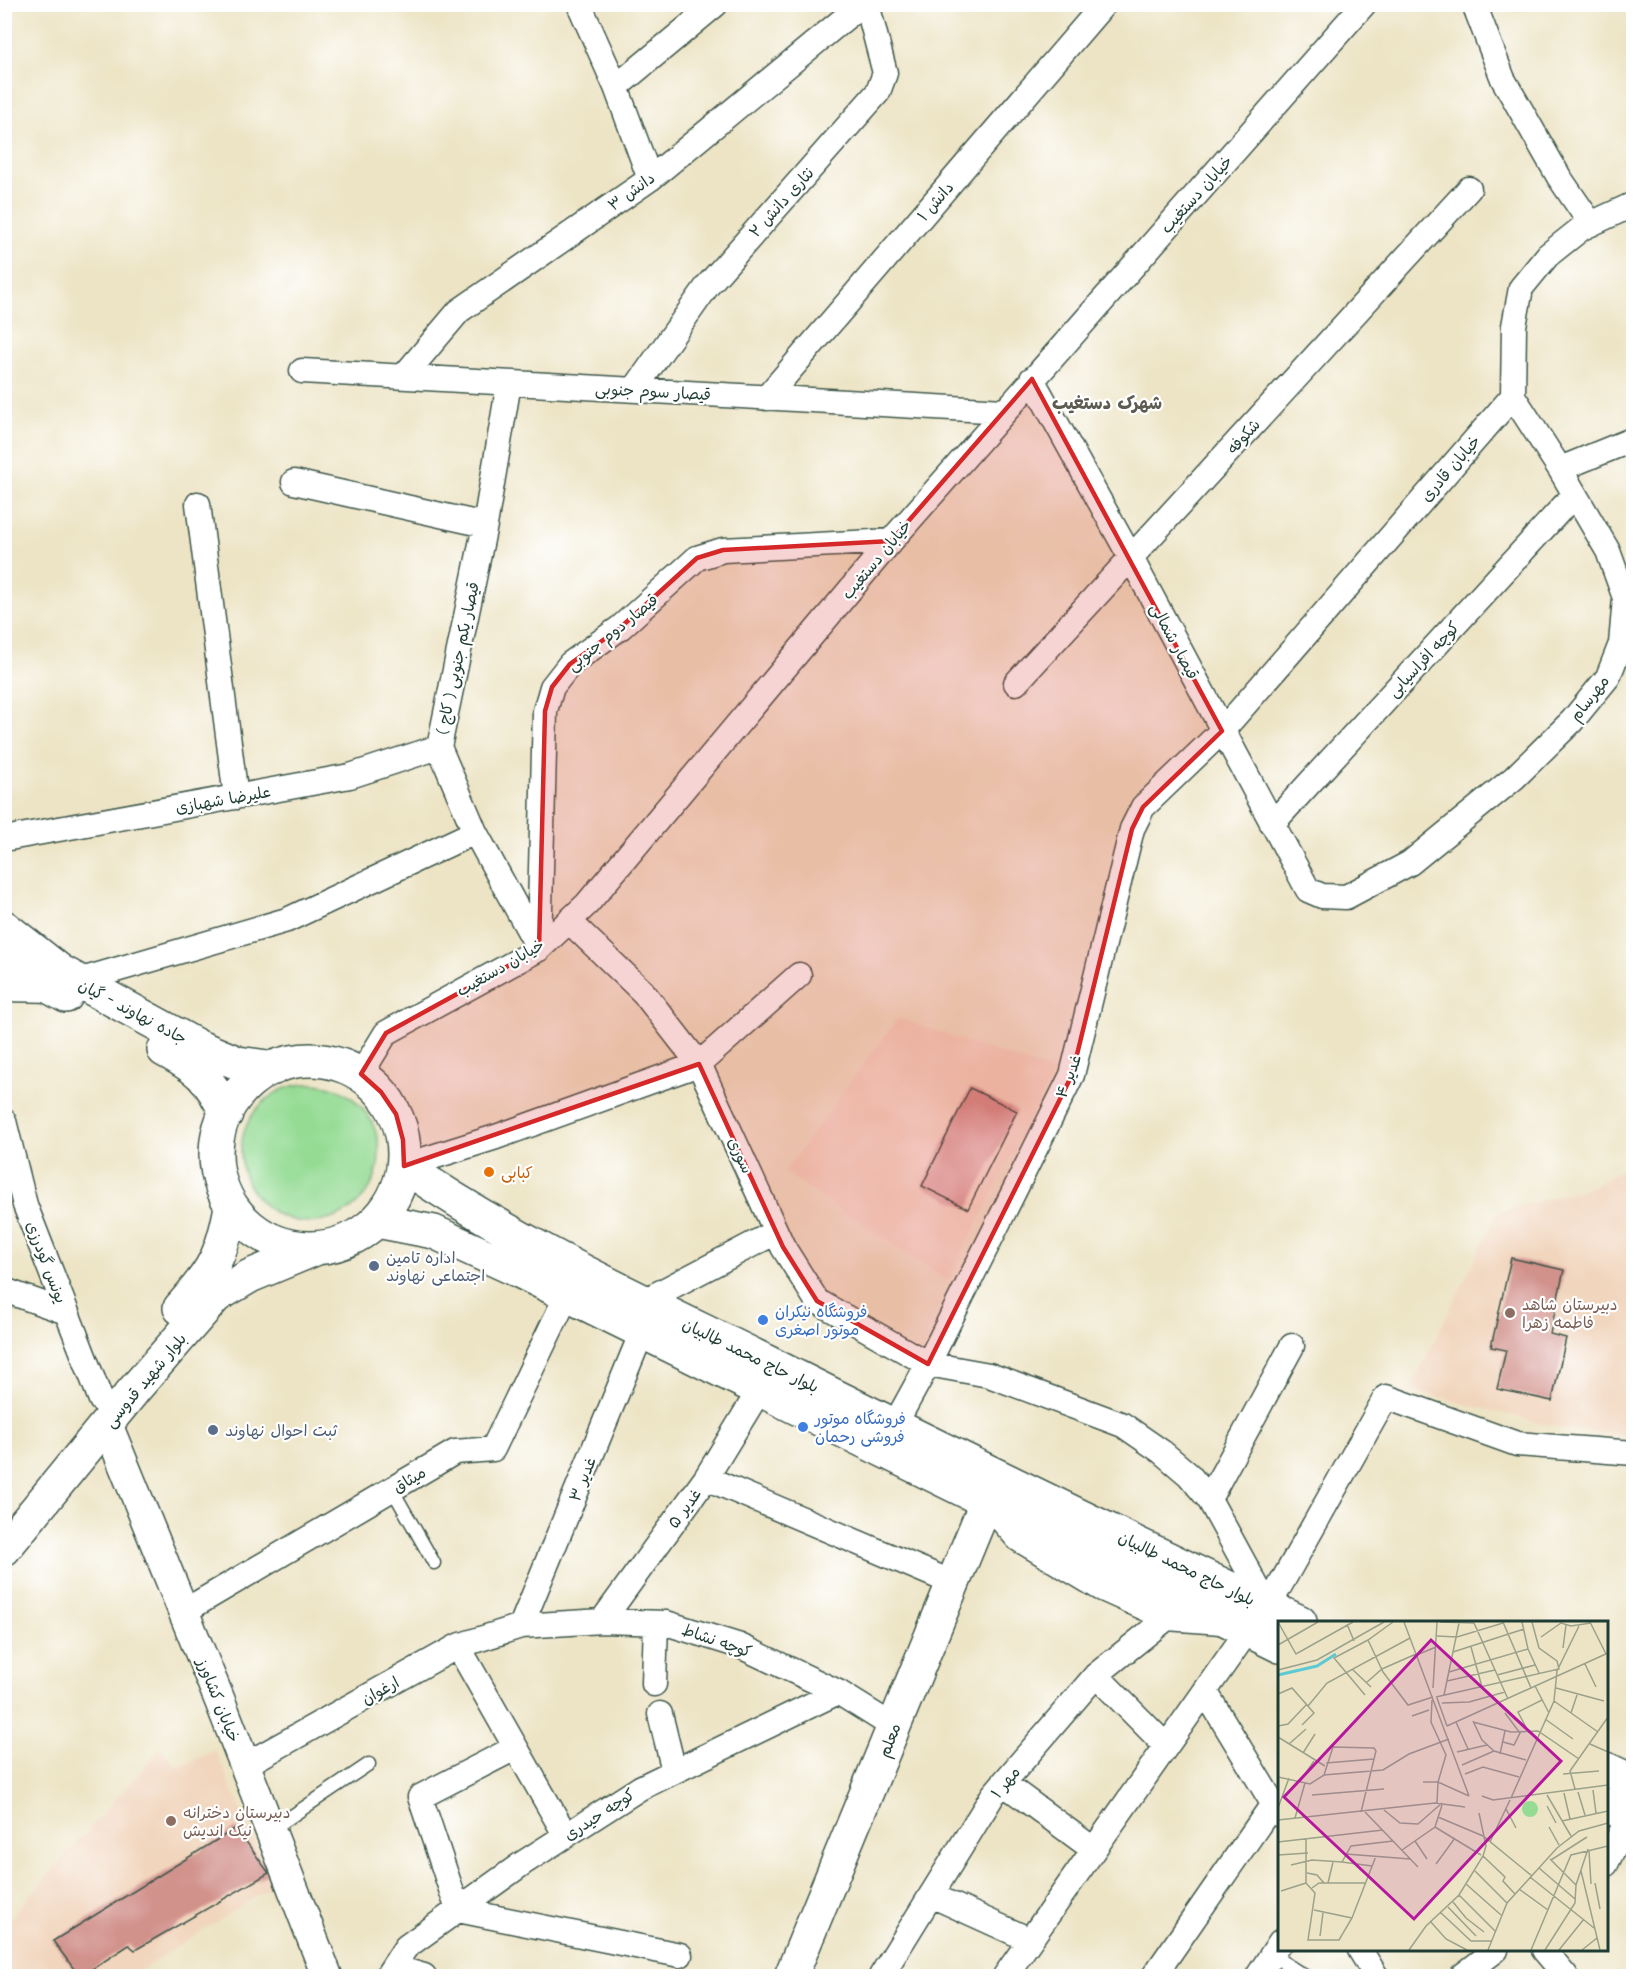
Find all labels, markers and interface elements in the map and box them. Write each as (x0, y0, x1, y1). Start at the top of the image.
street label: خیابان دستغیب (1155, 150, 1236, 237)
street label: نثاری دانش ۲ (744, 162, 818, 241)
street label: دانش ۳ (603, 167, 658, 215)
street label: دانش ۱ (912, 177, 958, 225)
street label: قیصار سوم جنوبی (594, 377, 711, 407)
district label: شهرک دستغیب (1052, 390, 1162, 414)
street label: شکوفه (1221, 414, 1265, 458)
street label: خیابان قادری (1415, 430, 1484, 505)
street label: خیابان دستغیب (836, 514, 915, 603)
street label: قیصار یکم جنوبی ( کاج ) (430, 580, 486, 737)
street label: قیصار دوم جنوبی (562, 588, 664, 677)
street label: قیصار شمالی (1146, 599, 1204, 683)
street label: کوچه افراسیابی (1382, 616, 1464, 702)
street label: مهرسام (1564, 670, 1616, 727)
street label: علیرضا شهبازی (174, 780, 272, 817)
street label: خیابان دستغیب (452, 933, 547, 1000)
street label: جاده نهاوند - گیان (75, 973, 191, 1048)
street label: غدیر ۴ (1050, 1051, 1085, 1101)
street label: سوری (723, 1133, 759, 1177)
place label: کبابی (501, 1161, 533, 1183)
marker: کبابی (482, 1165, 496, 1179)
street label: یونس گودرزی (21, 1218, 73, 1306)
place label: اداره تامین اجتماعی نهاوند (386, 1246, 485, 1286)
marker: اداره تامین اجتماعی نهاوند (367, 1259, 381, 1273)
place label: دبیرستان شاهد فاطمه زهرا (1522, 1293, 1618, 1332)
place label: فروشگاه نیکران موتور اصغری (775, 1300, 867, 1340)
marker: دبیرستان شاهد فاطمه زهرا (1503, 1306, 1517, 1320)
street label: بلوار حاج محمد طالبیان (679, 1312, 823, 1398)
marker: فروشگاه نیکران موتور اصغری (756, 1313, 770, 1327)
street label: بلوار شهید قدوسی (99, 1328, 191, 1432)
place label: فروشگاه موتور فروشی رحمان (813, 1407, 906, 1447)
place label: ثبت احوال نهاوند (225, 1419, 338, 1441)
marker: فروشگاه موتور فروشی رحمان (796, 1420, 810, 1434)
marker: ثبت احوال نهاوند (206, 1423, 220, 1437)
street label: غدیر ۳ (563, 1453, 600, 1504)
street label: میثاق (388, 1461, 429, 1496)
street label: غدیر ۵ (662, 1484, 705, 1532)
street label: بلوار حاج محمد طالبیان (1115, 1525, 1259, 1611)
street label: کوچه نشاط (679, 1618, 755, 1662)
inset map (1278, 1621, 1608, 1951)
street label: خیابان کشاورز (192, 1653, 246, 1745)
street label: ارغوان (357, 1671, 403, 1709)
street label: معلم (872, 1720, 908, 1761)
street label: مهر ۱ (985, 1761, 1024, 1802)
street label: کوچه حیدری (559, 1783, 639, 1845)
place label: دبیرستان دخترانه نیک اندیش (183, 1801, 290, 1840)
marker: دبیرستان دخترانه نیک اندیش (164, 1814, 178, 1828)

